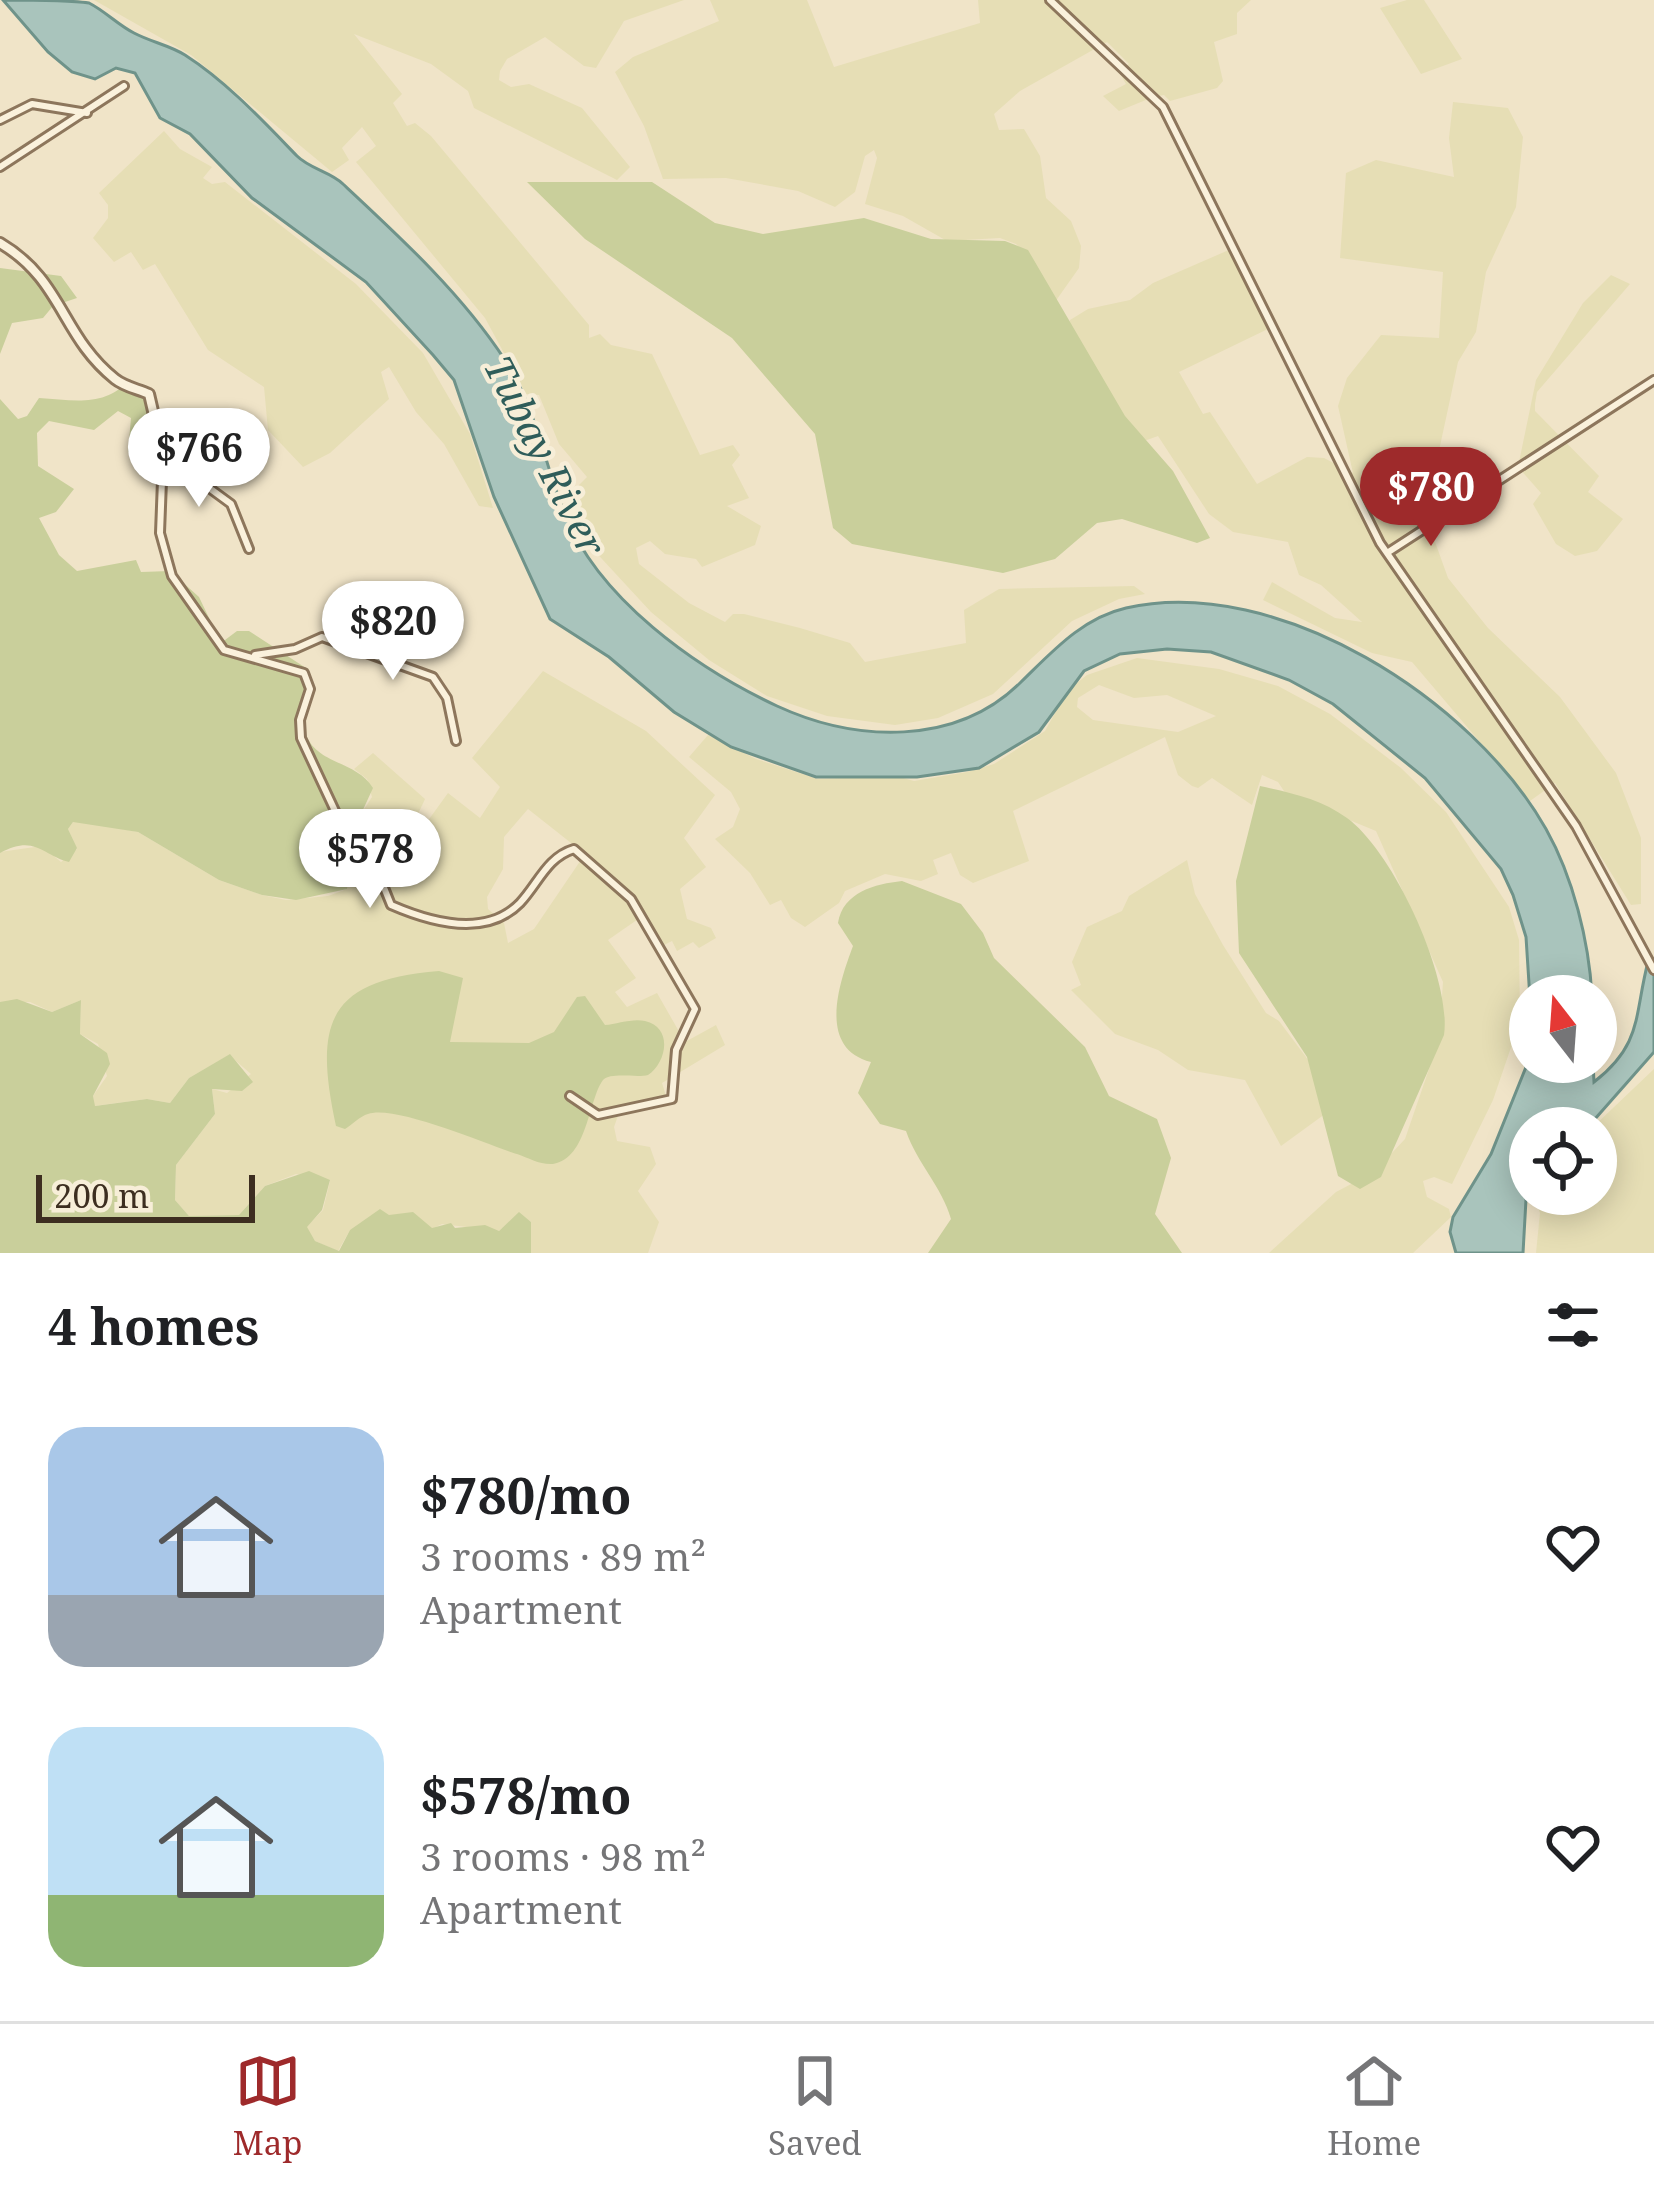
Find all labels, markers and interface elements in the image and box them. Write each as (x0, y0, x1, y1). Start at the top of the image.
water label: Tubay River (473, 346, 620, 565)
pin: $766 (128, 408, 270, 510)
text: $766 (155, 420, 243, 473)
pin: $780 (1360, 447, 1502, 549)
text: $780 (1387, 459, 1475, 512)
pin: $820 (322, 581, 464, 683)
text: $820 (349, 593, 437, 646)
pin: $578 (299, 809, 441, 911)
text: $578 (326, 821, 414, 874)
north arrow (1509, 975, 1617, 1083)
map controls (1509, 975, 1617, 1215)
button: locate (1509, 1107, 1617, 1215)
scale bar (36, 1169, 255, 1222)
text: 200 m (54, 1173, 149, 1218)
text: 4 homes (48, 1290, 259, 1360)
icon: filters (1540, 1292, 1606, 1358)
text: $780/mo (420, 1459, 632, 1529)
icon: home (144, 1475, 288, 1619)
icon: heart (1540, 1514, 1606, 1580)
text: 3 rooms · 89 m² (420, 1529, 706, 1582)
text: Apartment (420, 1582, 622, 1635)
text: $578/mo (420, 1759, 632, 1829)
icon: home (144, 1775, 288, 1919)
icon: heart (1540, 1814, 1606, 1880)
text: 3 rooms · 98 m² (420, 1829, 706, 1882)
text: Apartment (420, 1882, 622, 1935)
tab: Map (233, 2048, 303, 2165)
tab: Saved (768, 2048, 862, 2165)
tab: Home (1327, 2048, 1421, 2165)

